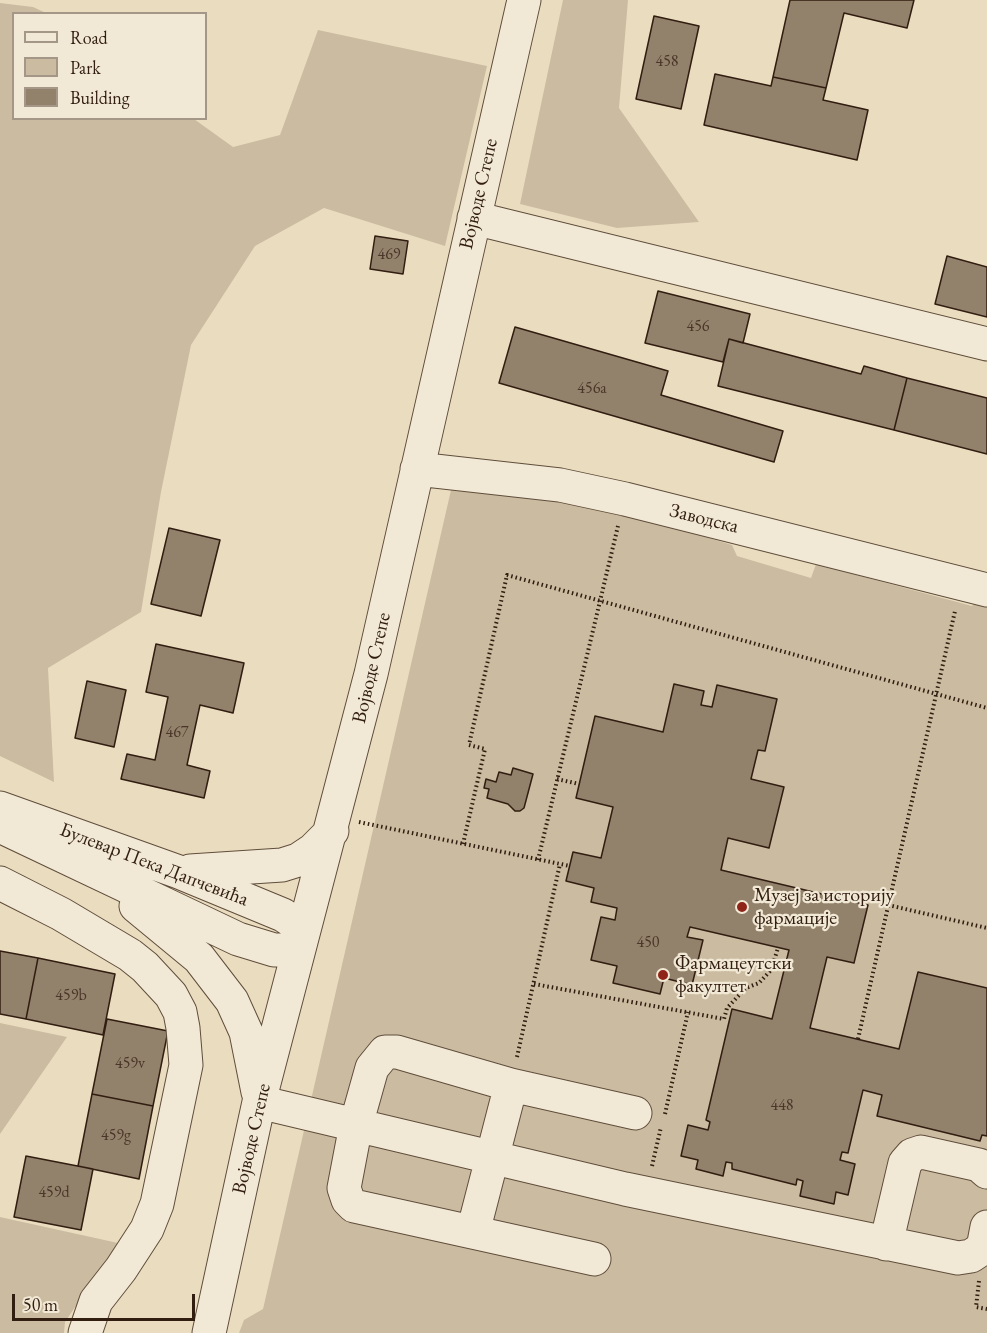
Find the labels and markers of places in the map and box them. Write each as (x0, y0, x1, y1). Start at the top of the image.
place label: Музеј за историју фармације (754, 884, 894, 931)
marker: Музеј за историју фармације (735, 900, 749, 914)
place label: Фармацеутски факултет (675, 952, 792, 999)
marker: Фармацеутски факултет (656, 968, 670, 982)

